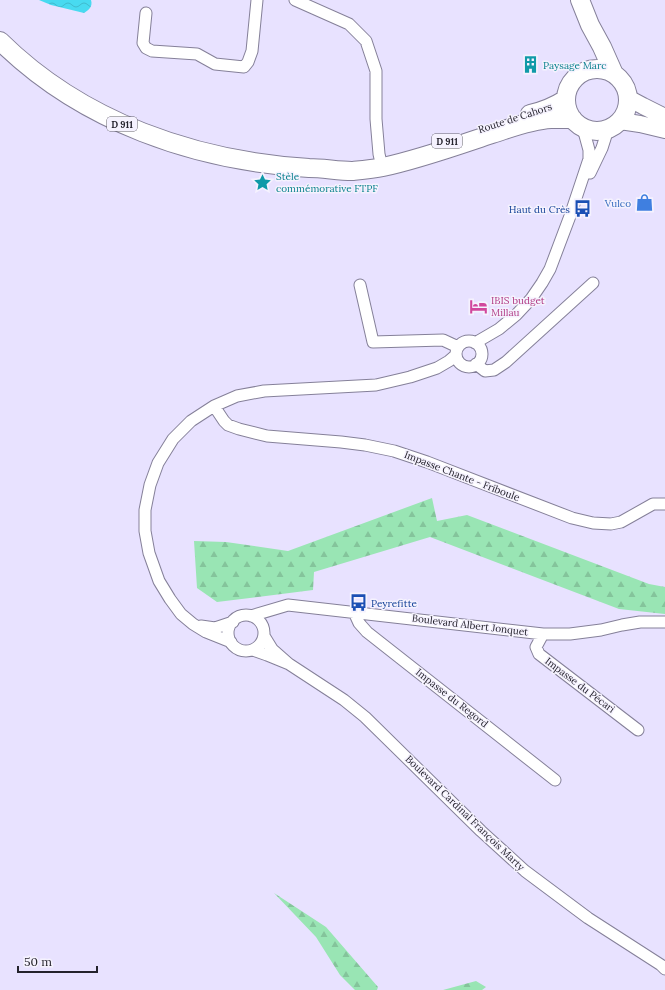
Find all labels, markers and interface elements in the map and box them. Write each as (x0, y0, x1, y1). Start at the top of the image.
building icon: Paysage Marc (520, 55, 540, 75)
place label: Paysage Marc (543, 59, 607, 72)
street label: Route de Cahors (476, 100, 554, 136)
road number: D 911 (107, 117, 137, 131)
road number: D 911 (432, 134, 462, 148)
place label: Stèle commémorative FTPF (276, 170, 378, 195)
place icon: Stèle commémorative FTPF (253, 172, 273, 192)
shop icon: Vulco (634, 193, 654, 213)
place label: Vulco (604, 197, 631, 210)
bus stop icon: Haut du Crès (573, 199, 593, 219)
place label: Haut du Crès (509, 203, 570, 216)
place label: IBIS budget Millau (491, 294, 545, 319)
hotel icon: IBIS budget Millau (468, 296, 488, 316)
street label: Impasse Chante - Friboule (402, 448, 522, 504)
bus stop icon: Peyrefitte (348, 593, 368, 613)
place label: Peyrefitte (371, 597, 418, 610)
street label: Boulevard Albert Jonquet (411, 611, 529, 639)
street label: Impasse du Pécari (542, 654, 618, 716)
street label: Impasse du Regord (413, 666, 491, 730)
street label: Boulevard Cardinal François Marty (403, 752, 528, 874)
scale bar (18, 948, 97, 974)
text: 50 m (24, 954, 52, 969)

